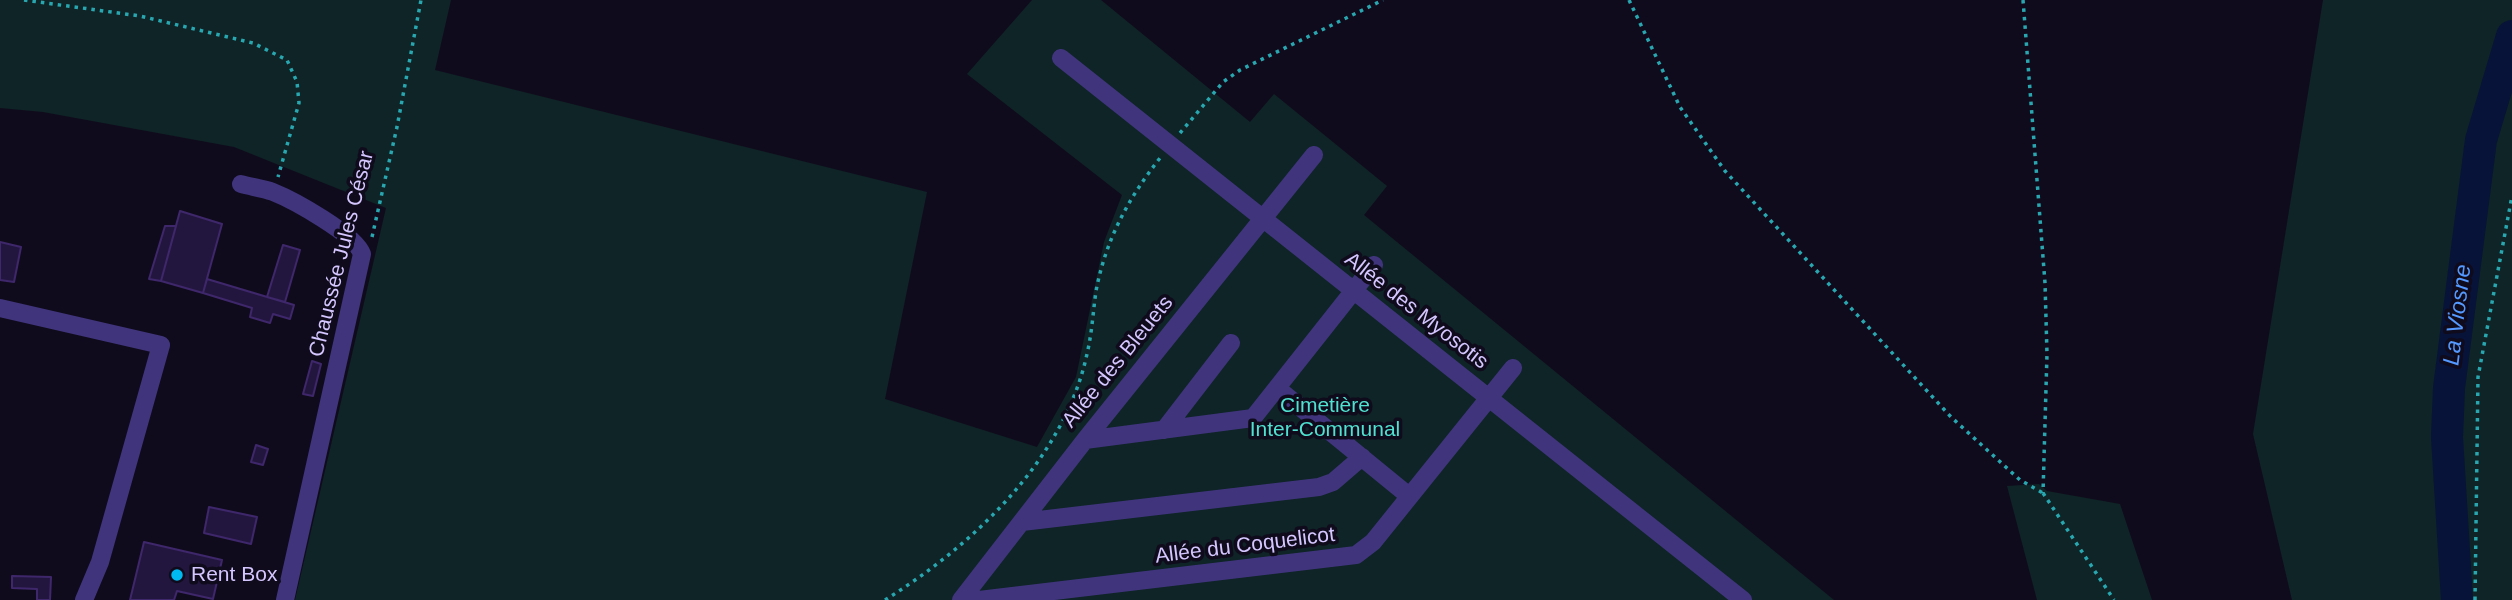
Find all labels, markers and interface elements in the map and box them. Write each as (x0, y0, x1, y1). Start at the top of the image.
street label: Chaussée Jules César (304, 148, 380, 360)
street label: Allée des Myosotis (1339, 247, 1493, 375)
water label: La Viosne (2438, 263, 2478, 367)
street label: Allée des Bleuets (1057, 291, 1179, 433)
park label: Cimetière Inter-Communal (1250, 393, 1400, 443)
street label: Allée du Coquelicot (1154, 522, 1336, 570)
place label: Rent Box (191, 562, 277, 588)
marker: Rent Box (169, 567, 185, 583)

